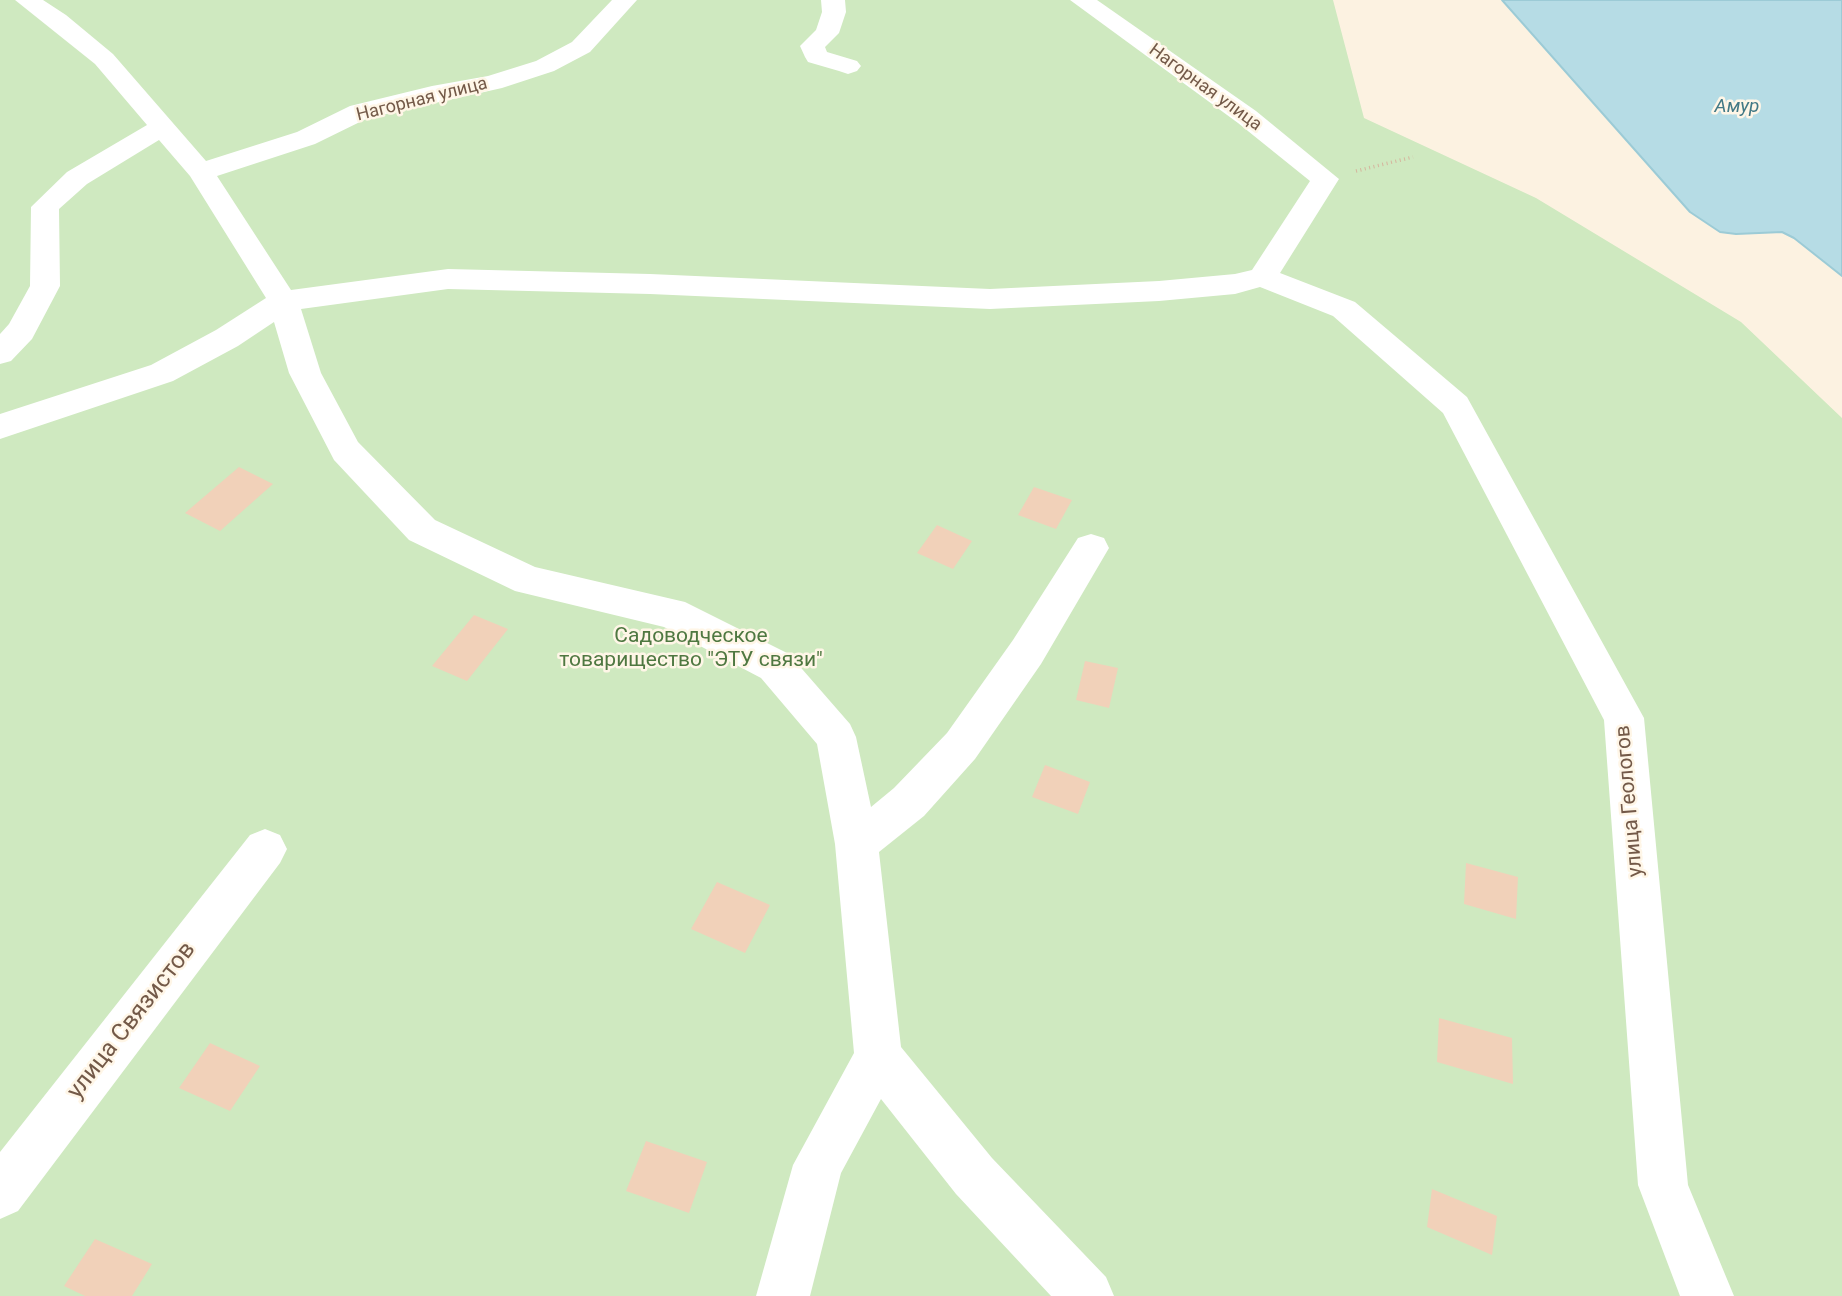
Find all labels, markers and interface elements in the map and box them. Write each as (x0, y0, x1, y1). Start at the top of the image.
street label: Нагорная улица (1144, 40, 1266, 136)
street label: Нагорная улица (354, 73, 490, 127)
water label: Амур (1715, 96, 1759, 118)
park label: Садоводческое товарищество "ЭТУ связи" (559, 624, 823, 674)
street label: улица Геологов (1611, 724, 1649, 878)
street label: улица Связистов (62, 937, 202, 1105)

